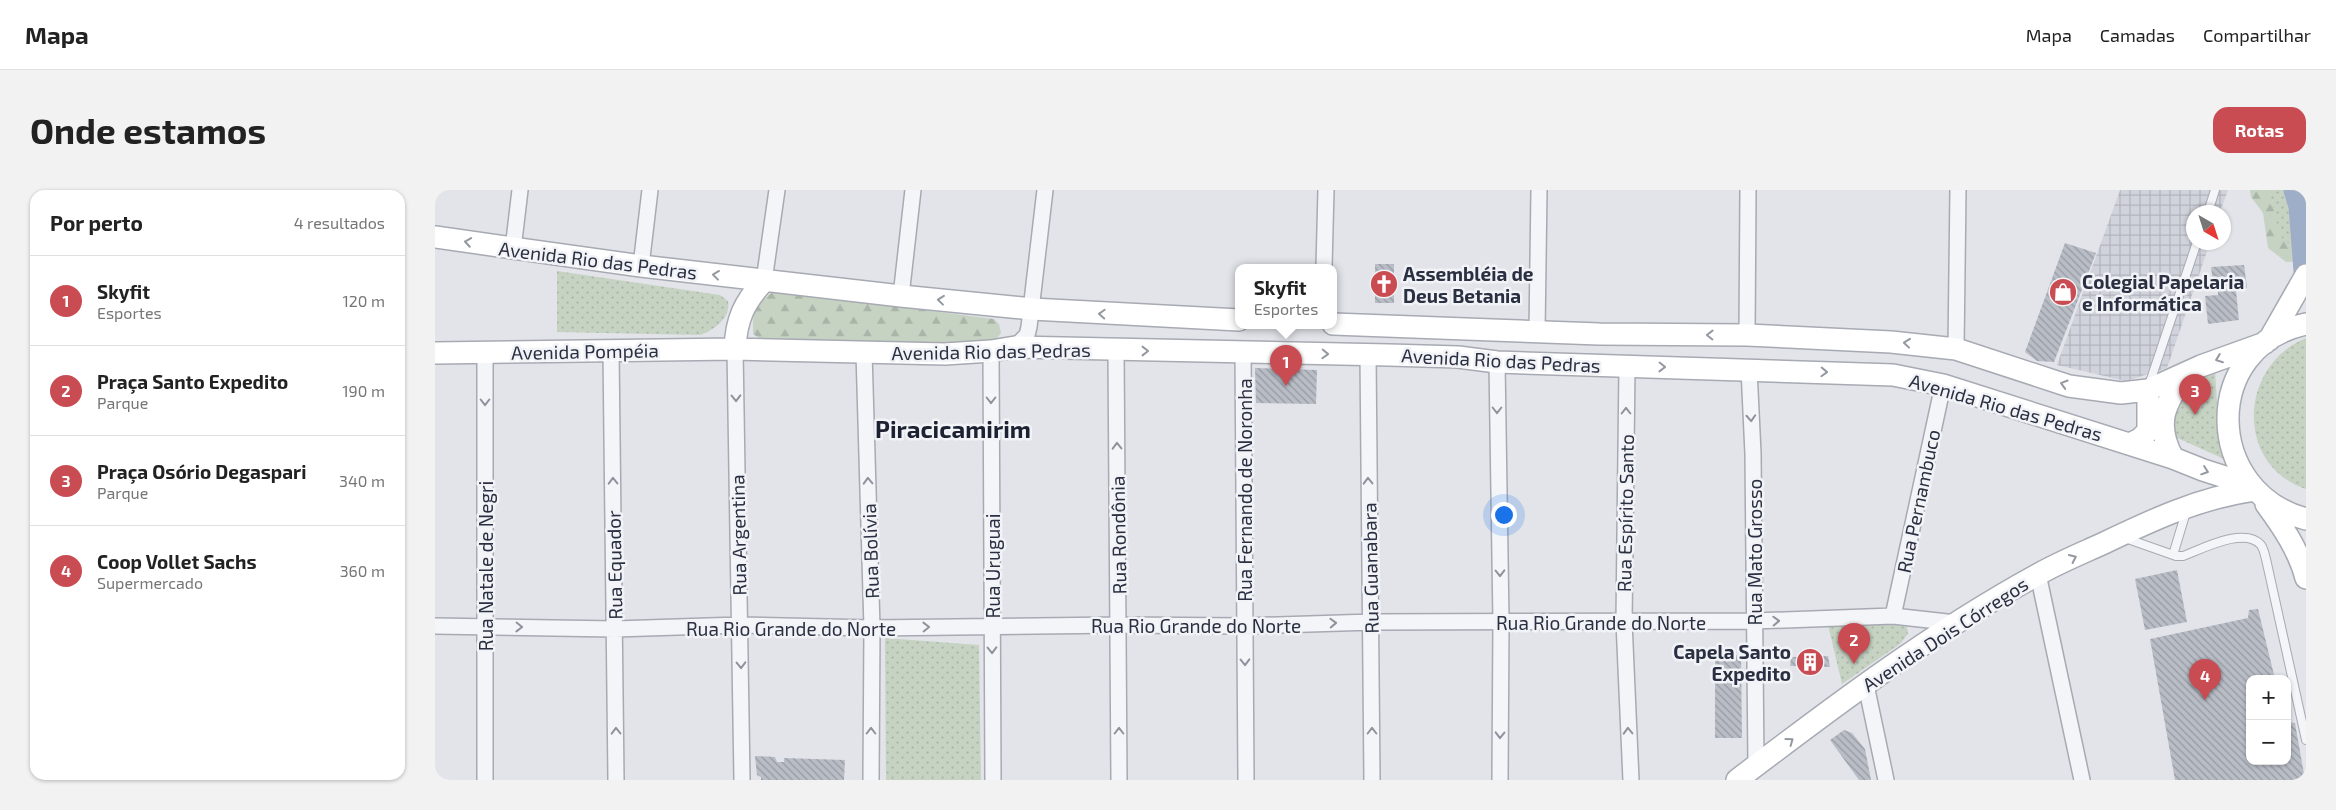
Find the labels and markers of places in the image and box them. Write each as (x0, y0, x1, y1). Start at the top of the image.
place label: Assembléia de Deus Betania (1403, 262, 1534, 307)
church icon: Assembléia de Deus Betania (1369, 269, 1399, 299)
place label: Colegial Papelaria e Informática (2082, 270, 2244, 315)
shop icon: Colegial Papelaria e Informática (2048, 277, 2078, 307)
pin: 1 (1270, 345, 1302, 386)
pin: 3 (2179, 374, 2211, 415)
pin: 2 (1838, 623, 1870, 664)
place label: Capela Santo Expedito (1673, 640, 1791, 685)
building icon: Capela Santo Expedito (1795, 647, 1825, 677)
pin: 4 (2189, 659, 2221, 700)

